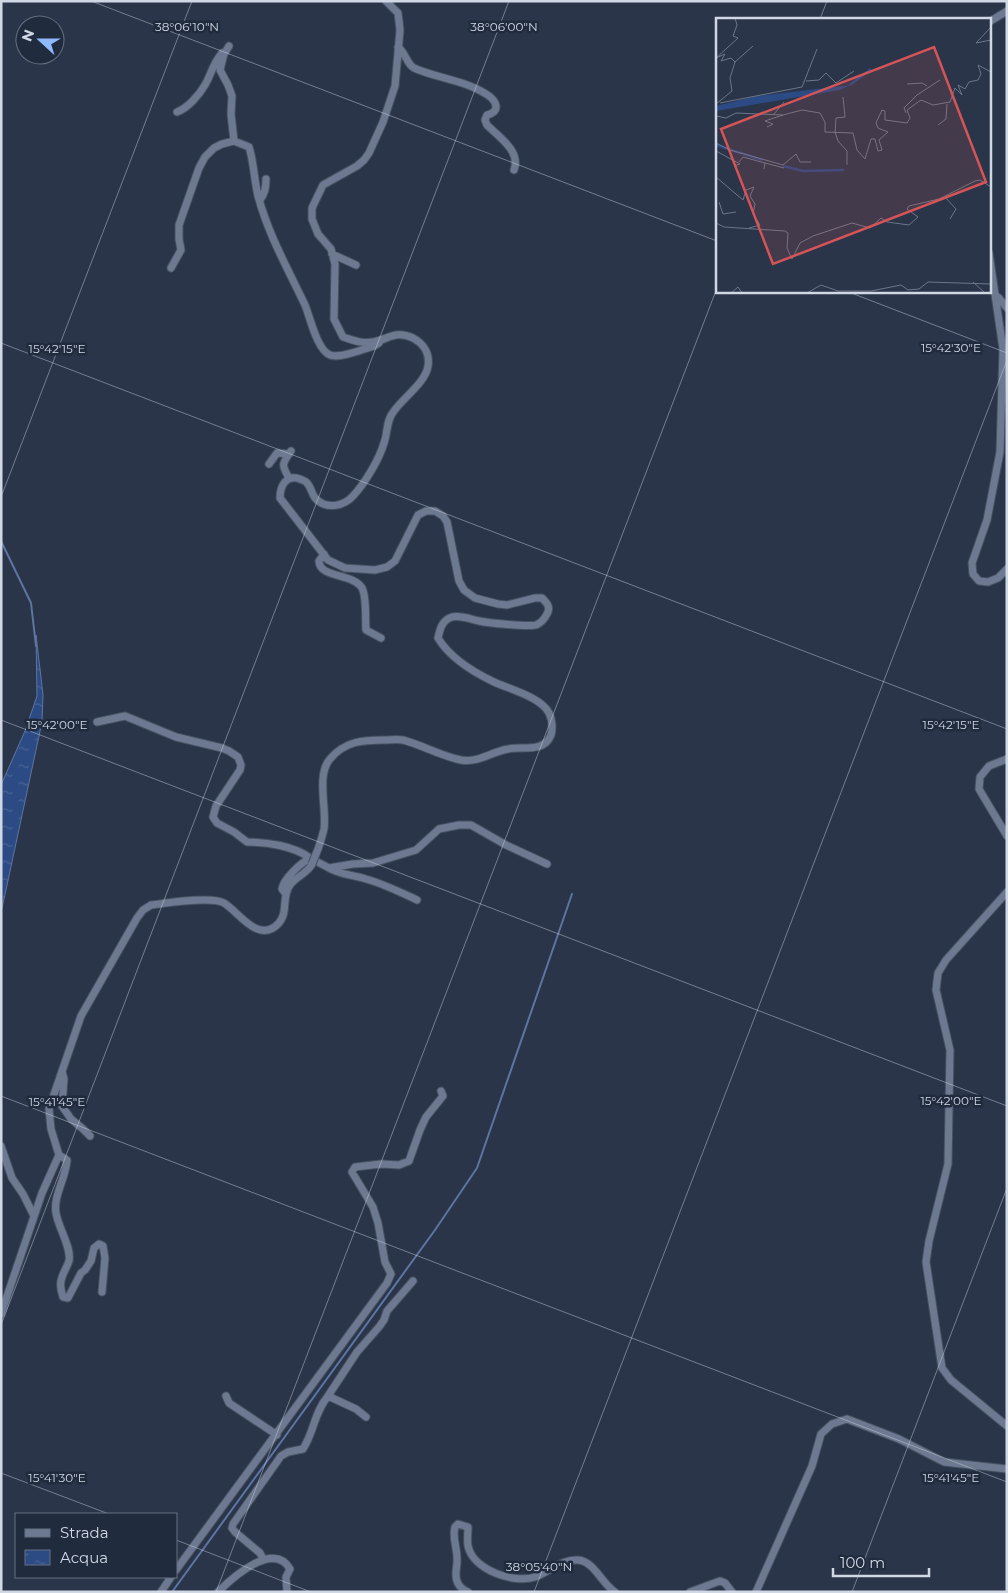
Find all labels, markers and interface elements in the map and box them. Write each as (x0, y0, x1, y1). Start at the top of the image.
north arrow (15, 15, 65, 65)
inset map (716, 18, 990, 292)
text: 38°06'10"N (155, 19, 219, 34)
text: 38°06'00"N (470, 19, 538, 34)
text: N (17, 27, 38, 44)
text: 15°42'30"E (921, 340, 981, 355)
text: 15°42'15"E (29, 341, 85, 356)
text: 15°42'00"E (26, 717, 88, 732)
text: 15°42'15"E (923, 717, 979, 732)
text: 15°42'00"E (920, 1093, 982, 1108)
text: 15°41'45"E (29, 1094, 85, 1109)
text: 15°41'30"E (28, 1470, 86, 1485)
text: 15°41'45"E (923, 1470, 979, 1485)
legend (15, 1513, 178, 1578)
text: Strada (60, 1523, 109, 1542)
scale bar (833, 1546, 929, 1578)
text: Acqua (60, 1548, 108, 1567)
text: 100 m (840, 1553, 885, 1572)
text: 38°05'40"N (506, 1559, 572, 1574)

